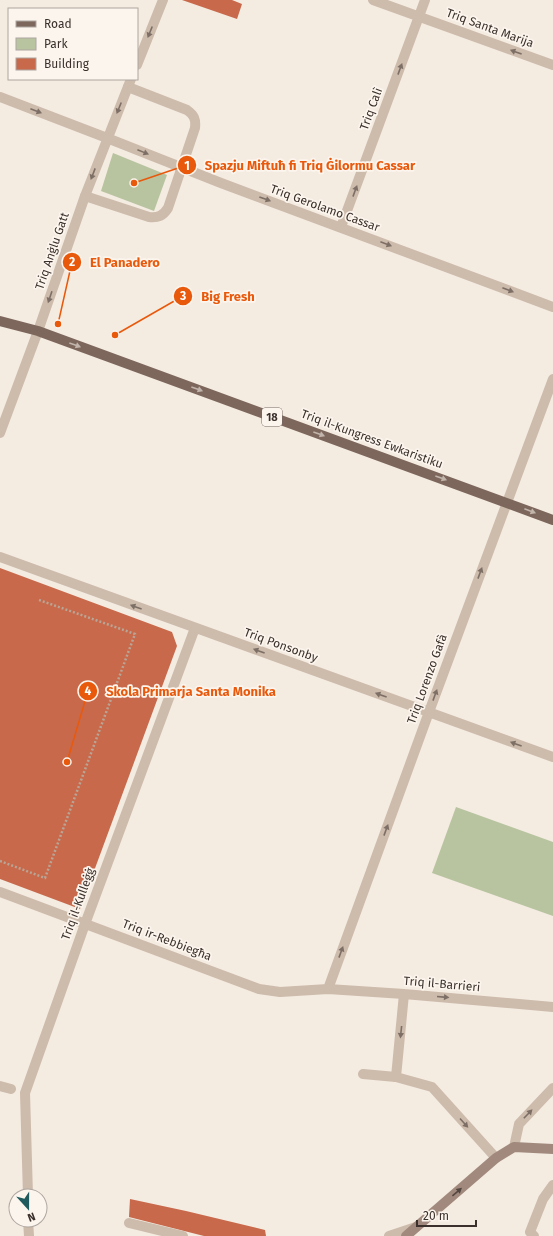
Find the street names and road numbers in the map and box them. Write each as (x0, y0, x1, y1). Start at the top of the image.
street label: Triq Santa Marija (444, 6, 536, 50)
street label: Triq Calì (357, 85, 385, 132)
street label: Triq Gerolamo Cassar (268, 182, 382, 234)
street label: Triq Anġlu Gatt (32, 210, 72, 291)
street label: Triq il-Kungress Ewkaristiku (299, 407, 445, 471)
road number: 18 (262, 408, 282, 426)
street label: Triq Ponsonby (242, 625, 320, 665)
street label: Triq Lorenzo Gafà (404, 632, 450, 726)
street label: Triq il-Kulleġġ (58, 865, 98, 942)
street label: Triq ir-Rebbiegħa (120, 917, 214, 963)
street label: Triq il-Barrieri (403, 974, 481, 994)

